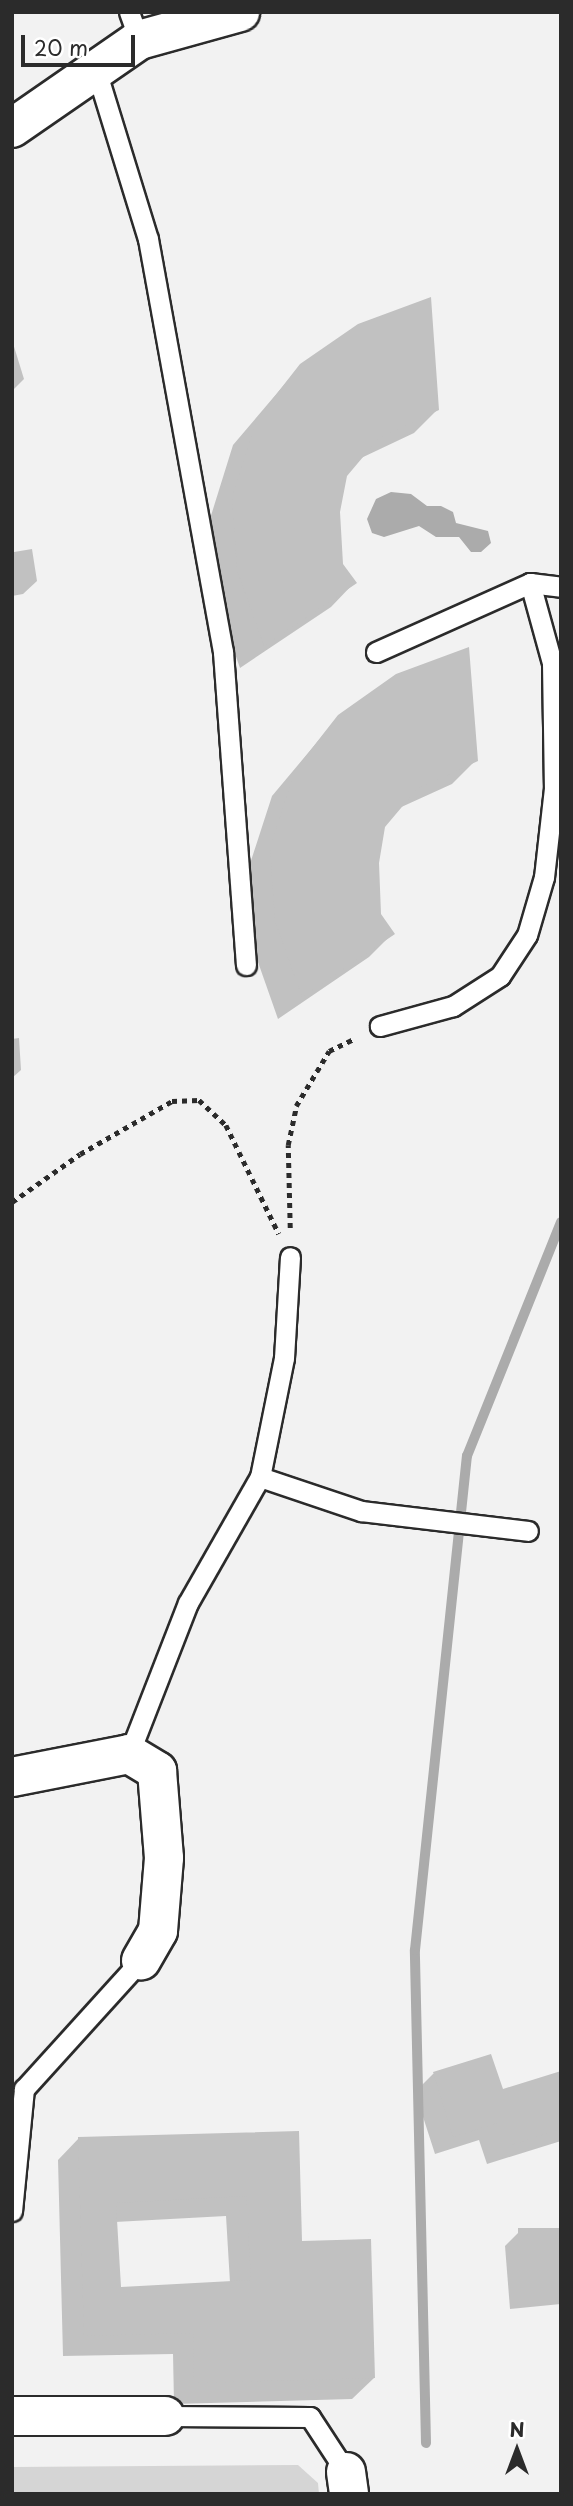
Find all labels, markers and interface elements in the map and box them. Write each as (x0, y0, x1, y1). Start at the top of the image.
scale bar (24, 21, 138, 65)
text: 20 m (34, 31, 88, 63)
north arrow (482, 2415, 552, 2485)
text: N (509, 2415, 525, 2443)

